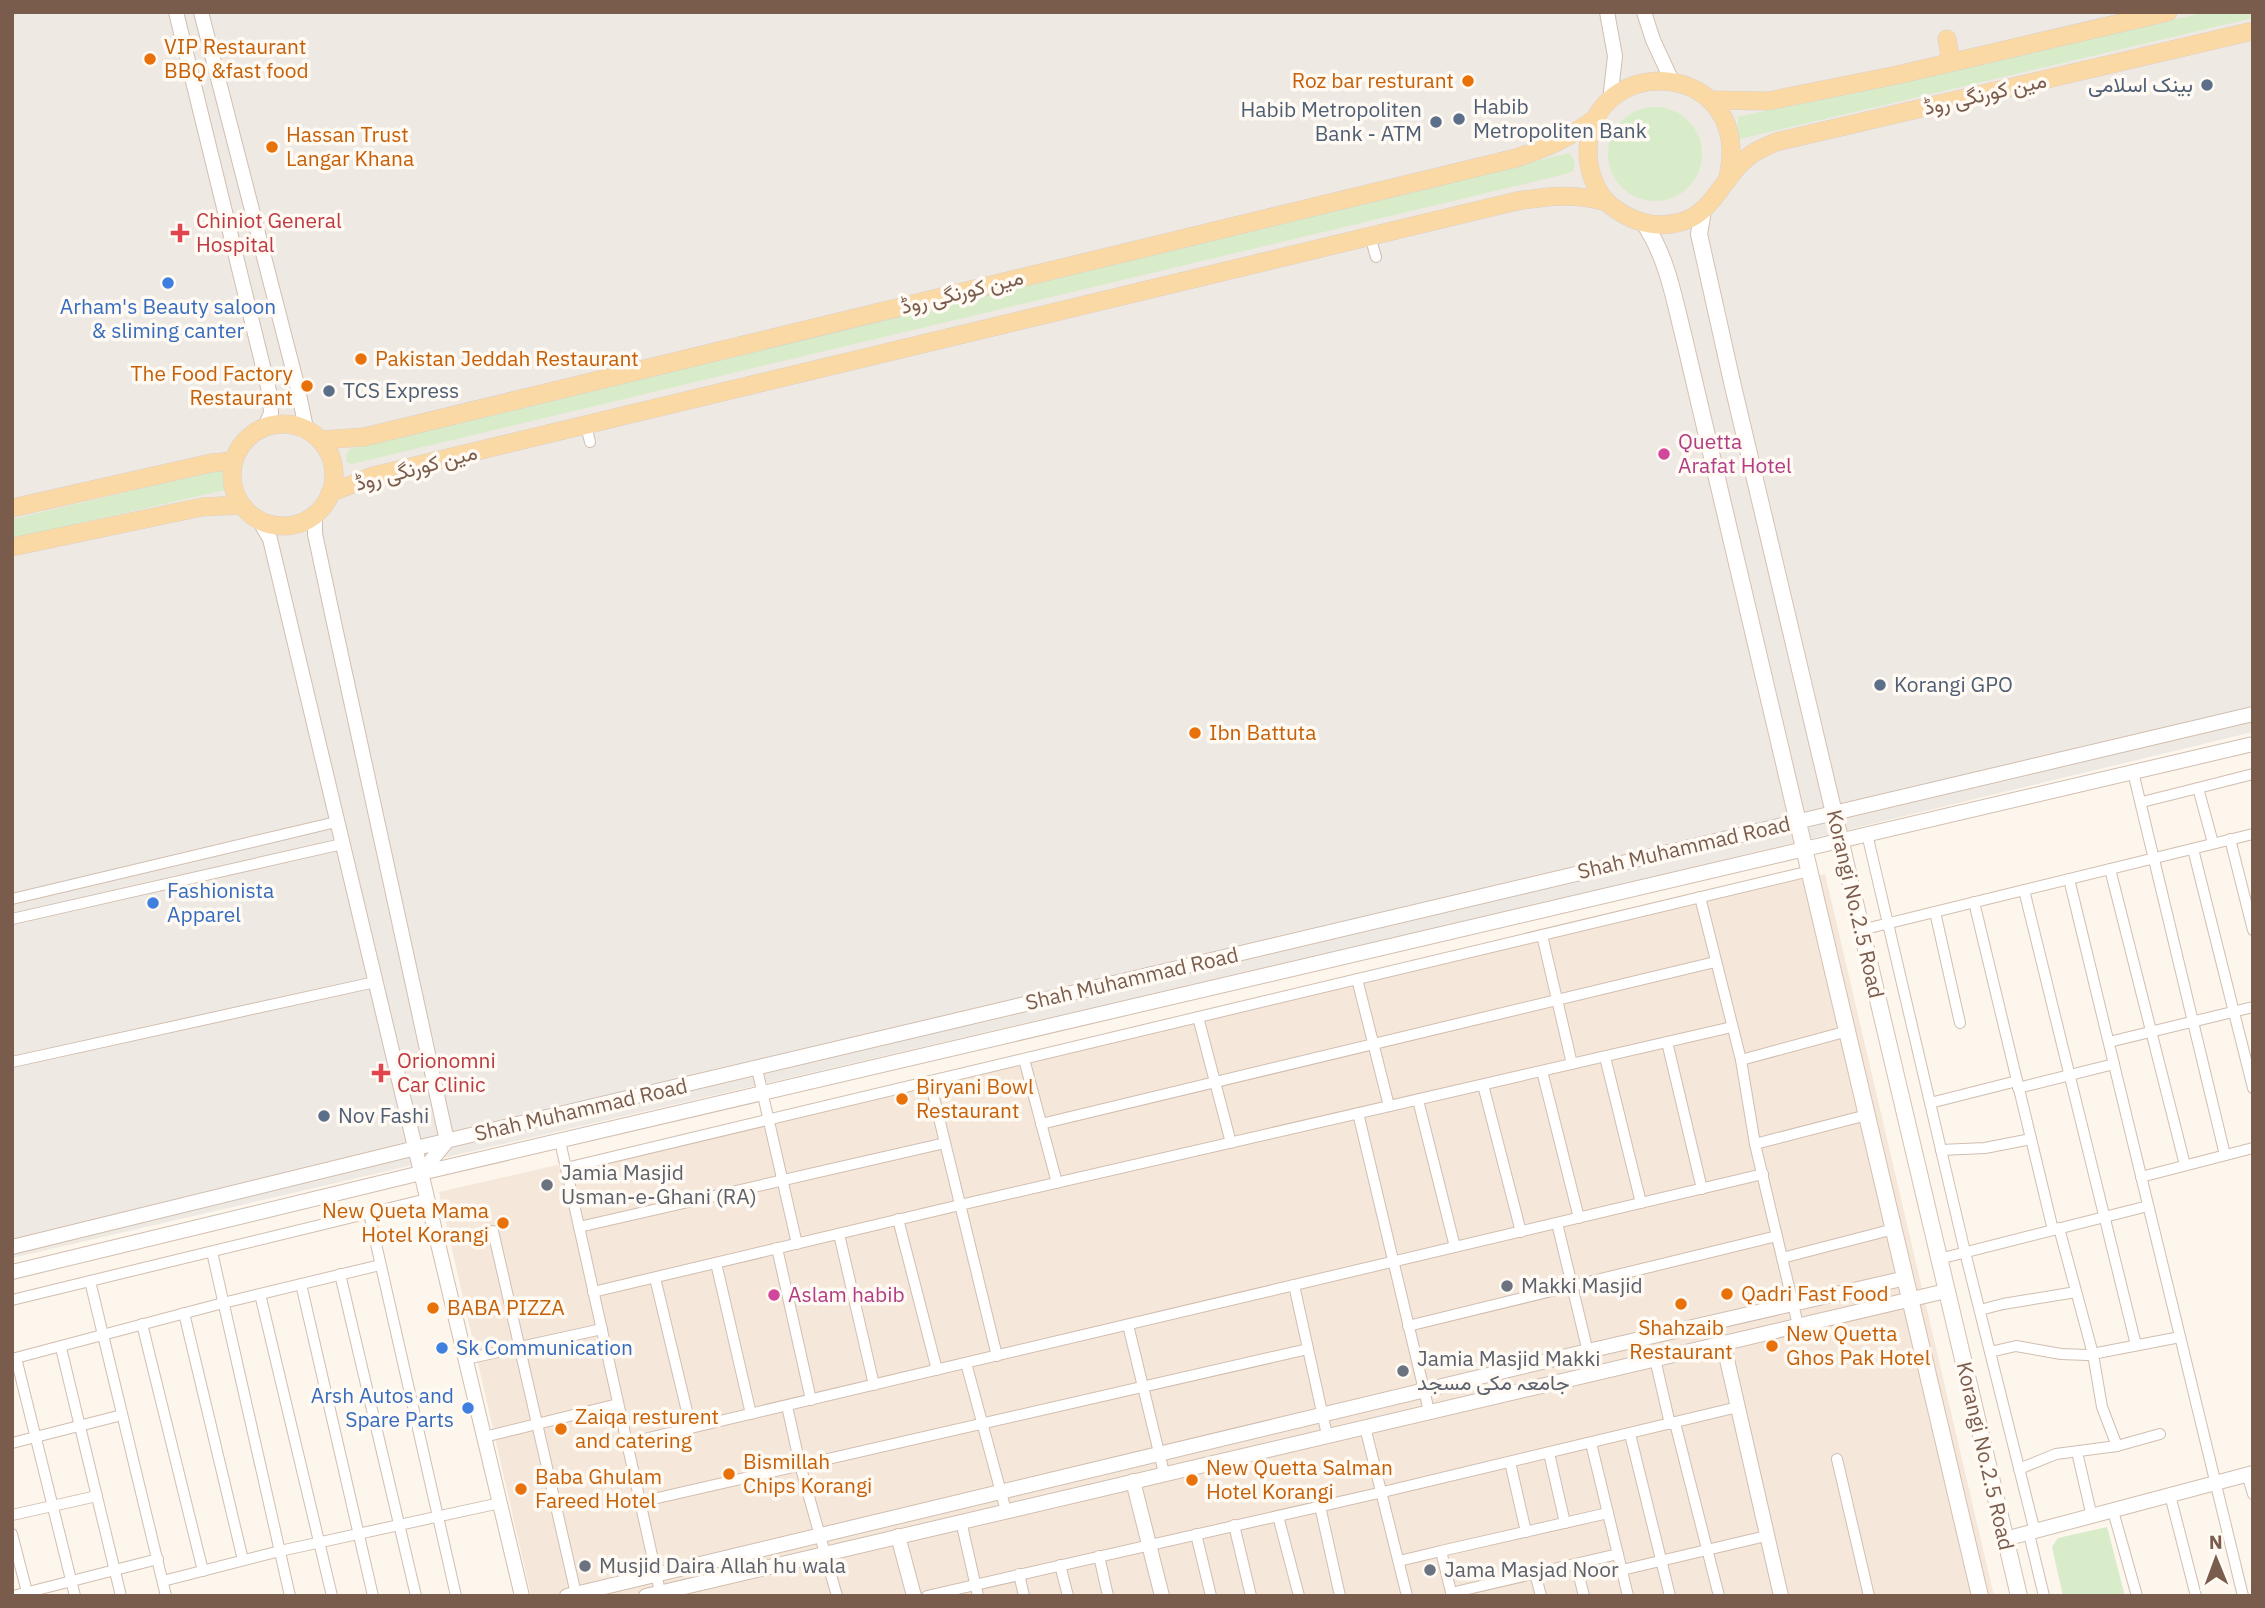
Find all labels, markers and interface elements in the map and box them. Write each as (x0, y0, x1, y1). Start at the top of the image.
place label: VIP Restaurant BBQ &fast food (164, 32, 309, 84)
marker: VIP Restaurant BBQ &fast food (142, 51, 158, 67)
street label: مین کورنگی روڈ (1920, 65, 2049, 121)
place label: Roz bar resturant (1292, 66, 1454, 94)
place label: بینک اسلامی (2088, 70, 2193, 98)
marker: Roz bar resturant (1460, 73, 1476, 89)
marker: بینک اسلامی (2199, 77, 2215, 93)
place label: Habib Metropoliten Bank (1473, 92, 1647, 144)
place label: Habib Metropoliten Bank - ATM (1240, 95, 1422, 147)
marker: Habib Metropoliten Bank (1451, 111, 1467, 127)
marker: Habib Metropoliten Bank - ATM (1428, 114, 1444, 130)
place label: Hassan Trust Langar Khana (286, 120, 414, 172)
marker: Hassan Trust Langar Khana (264, 139, 280, 155)
place label: Chiniot General Hospital (196, 206, 342, 258)
marker: Chiniot General Hospital (170, 223, 190, 243)
street label: مین کورنگی روڈ (897, 262, 1026, 320)
marker: Arham's Beauty saloon & sliming canter (160, 275, 176, 291)
place label: Arham's Beauty saloon & sliming canter (60, 292, 276, 344)
place label: Pakistan Jeddah Restaurant (375, 344, 639, 372)
marker: Pakistan Jeddah Restaurant (353, 351, 369, 367)
place label: The Food Factory Restaurant (131, 359, 294, 411)
place label: TCS Express (343, 376, 459, 404)
marker: The Food Factory Restaurant (299, 378, 315, 394)
marker: TCS Express (321, 383, 337, 399)
place label: Quetta Arafat Hotel (1678, 427, 1792, 479)
street label: مین کورنگی روڈ (351, 437, 480, 497)
marker: Quetta Arafat Hotel (1656, 446, 1672, 462)
place label: Korangi GPO (1894, 670, 2013, 698)
marker: Korangi GPO (1872, 677, 1888, 693)
place label: Ibn Battuta (1209, 718, 1316, 746)
marker: Ibn Battuta (1187, 725, 1203, 741)
street label: Korangi No.2.5 Road (1821, 807, 1891, 1001)
street label: Shah Muhammad Road (1575, 809, 1793, 885)
place label: Fashionista Apparel (167, 876, 274, 928)
marker: Fashionista Apparel (145, 895, 161, 911)
street label: Shah Muhammad Road (1023, 940, 1241, 1016)
place label: Orionomni Car Clinic (397, 1046, 496, 1098)
marker: Orionomni Car Clinic (371, 1063, 391, 1083)
street label: Shah Muhammad Road (472, 1071, 690, 1147)
place label: Biryani Bowl Restaurant (916, 1072, 1034, 1124)
marker: Biryani Bowl Restaurant (894, 1091, 910, 1107)
place label: Nov Fashi (338, 1101, 429, 1129)
marker: Nov Fashi (316, 1108, 332, 1124)
place label: Jamia Masjid Usman-e-Ghani (RA) (561, 1158, 757, 1210)
marker: Jamia Masjid Usman-e-Ghani (RA) (539, 1177, 555, 1193)
place label: New Queta Mama Hotel Korangi (322, 1196, 489, 1248)
marker: New Queta Mama Hotel Korangi (495, 1215, 511, 1231)
place label: Makki Masjid (1521, 1271, 1643, 1299)
marker: Makki Masjid (1499, 1278, 1515, 1294)
place label: Qadri Fast Food (1741, 1279, 1889, 1307)
place label: Aslam habib (788, 1280, 905, 1308)
marker: Qadri Fast Food (1719, 1286, 1735, 1302)
marker: Aslam habib (766, 1287, 782, 1303)
place label: BABA PIZZA (447, 1293, 565, 1321)
marker: Shahzaib Restaurant (1673, 1296, 1689, 1312)
marker: BABA PIZZA (425, 1300, 441, 1316)
place label: Shahzaib Restaurant (1629, 1313, 1733, 1365)
place label: New Quetta Ghos Pak Hotel (1786, 1319, 1931, 1371)
place label: Sk Communication (456, 1333, 633, 1361)
marker: New Quetta Ghos Pak Hotel (1764, 1338, 1780, 1354)
marker: Sk Communication (434, 1340, 450, 1356)
place label: Jamia Masjid Makki جامعہ مکی مسجد (1417, 1344, 1600, 1396)
street label: Korangi No.2.5 Road (1951, 1359, 2021, 1553)
marker: Jamia Masjid Makki جامعہ مکی مسجد (1395, 1363, 1411, 1379)
place label: Arsh Autos and Spare Parts (311, 1381, 454, 1433)
marker: Arsh Autos and Spare Parts (460, 1400, 476, 1416)
place label: Zaiqa resturent and catering (575, 1402, 719, 1454)
marker: Zaiqa resturent and catering (553, 1421, 569, 1437)
place label: Bismillah Chips Korangi (743, 1447, 872, 1499)
place label: New Quetta Salman Hotel Korangi (1206, 1453, 1393, 1505)
place label: Baba Ghulam Fareed Hotel (535, 1462, 662, 1514)
marker: Bismillah Chips Korangi (721, 1466, 737, 1482)
marker: New Quetta Salman Hotel Korangi (1184, 1472, 1200, 1488)
marker: Baba Ghulam Fareed Hotel (513, 1481, 529, 1497)
north arrow (2181, 1524, 2251, 1594)
text: N (2209, 1530, 2223, 1554)
place label: Musjid Daira Allah hu wala (599, 1551, 846, 1579)
place label: Jama Masjad Noor (1444, 1555, 1619, 1583)
marker: Musjid Daira Allah hu wala (577, 1558, 593, 1574)
marker: Jama Masjad Noor (1422, 1562, 1438, 1578)

